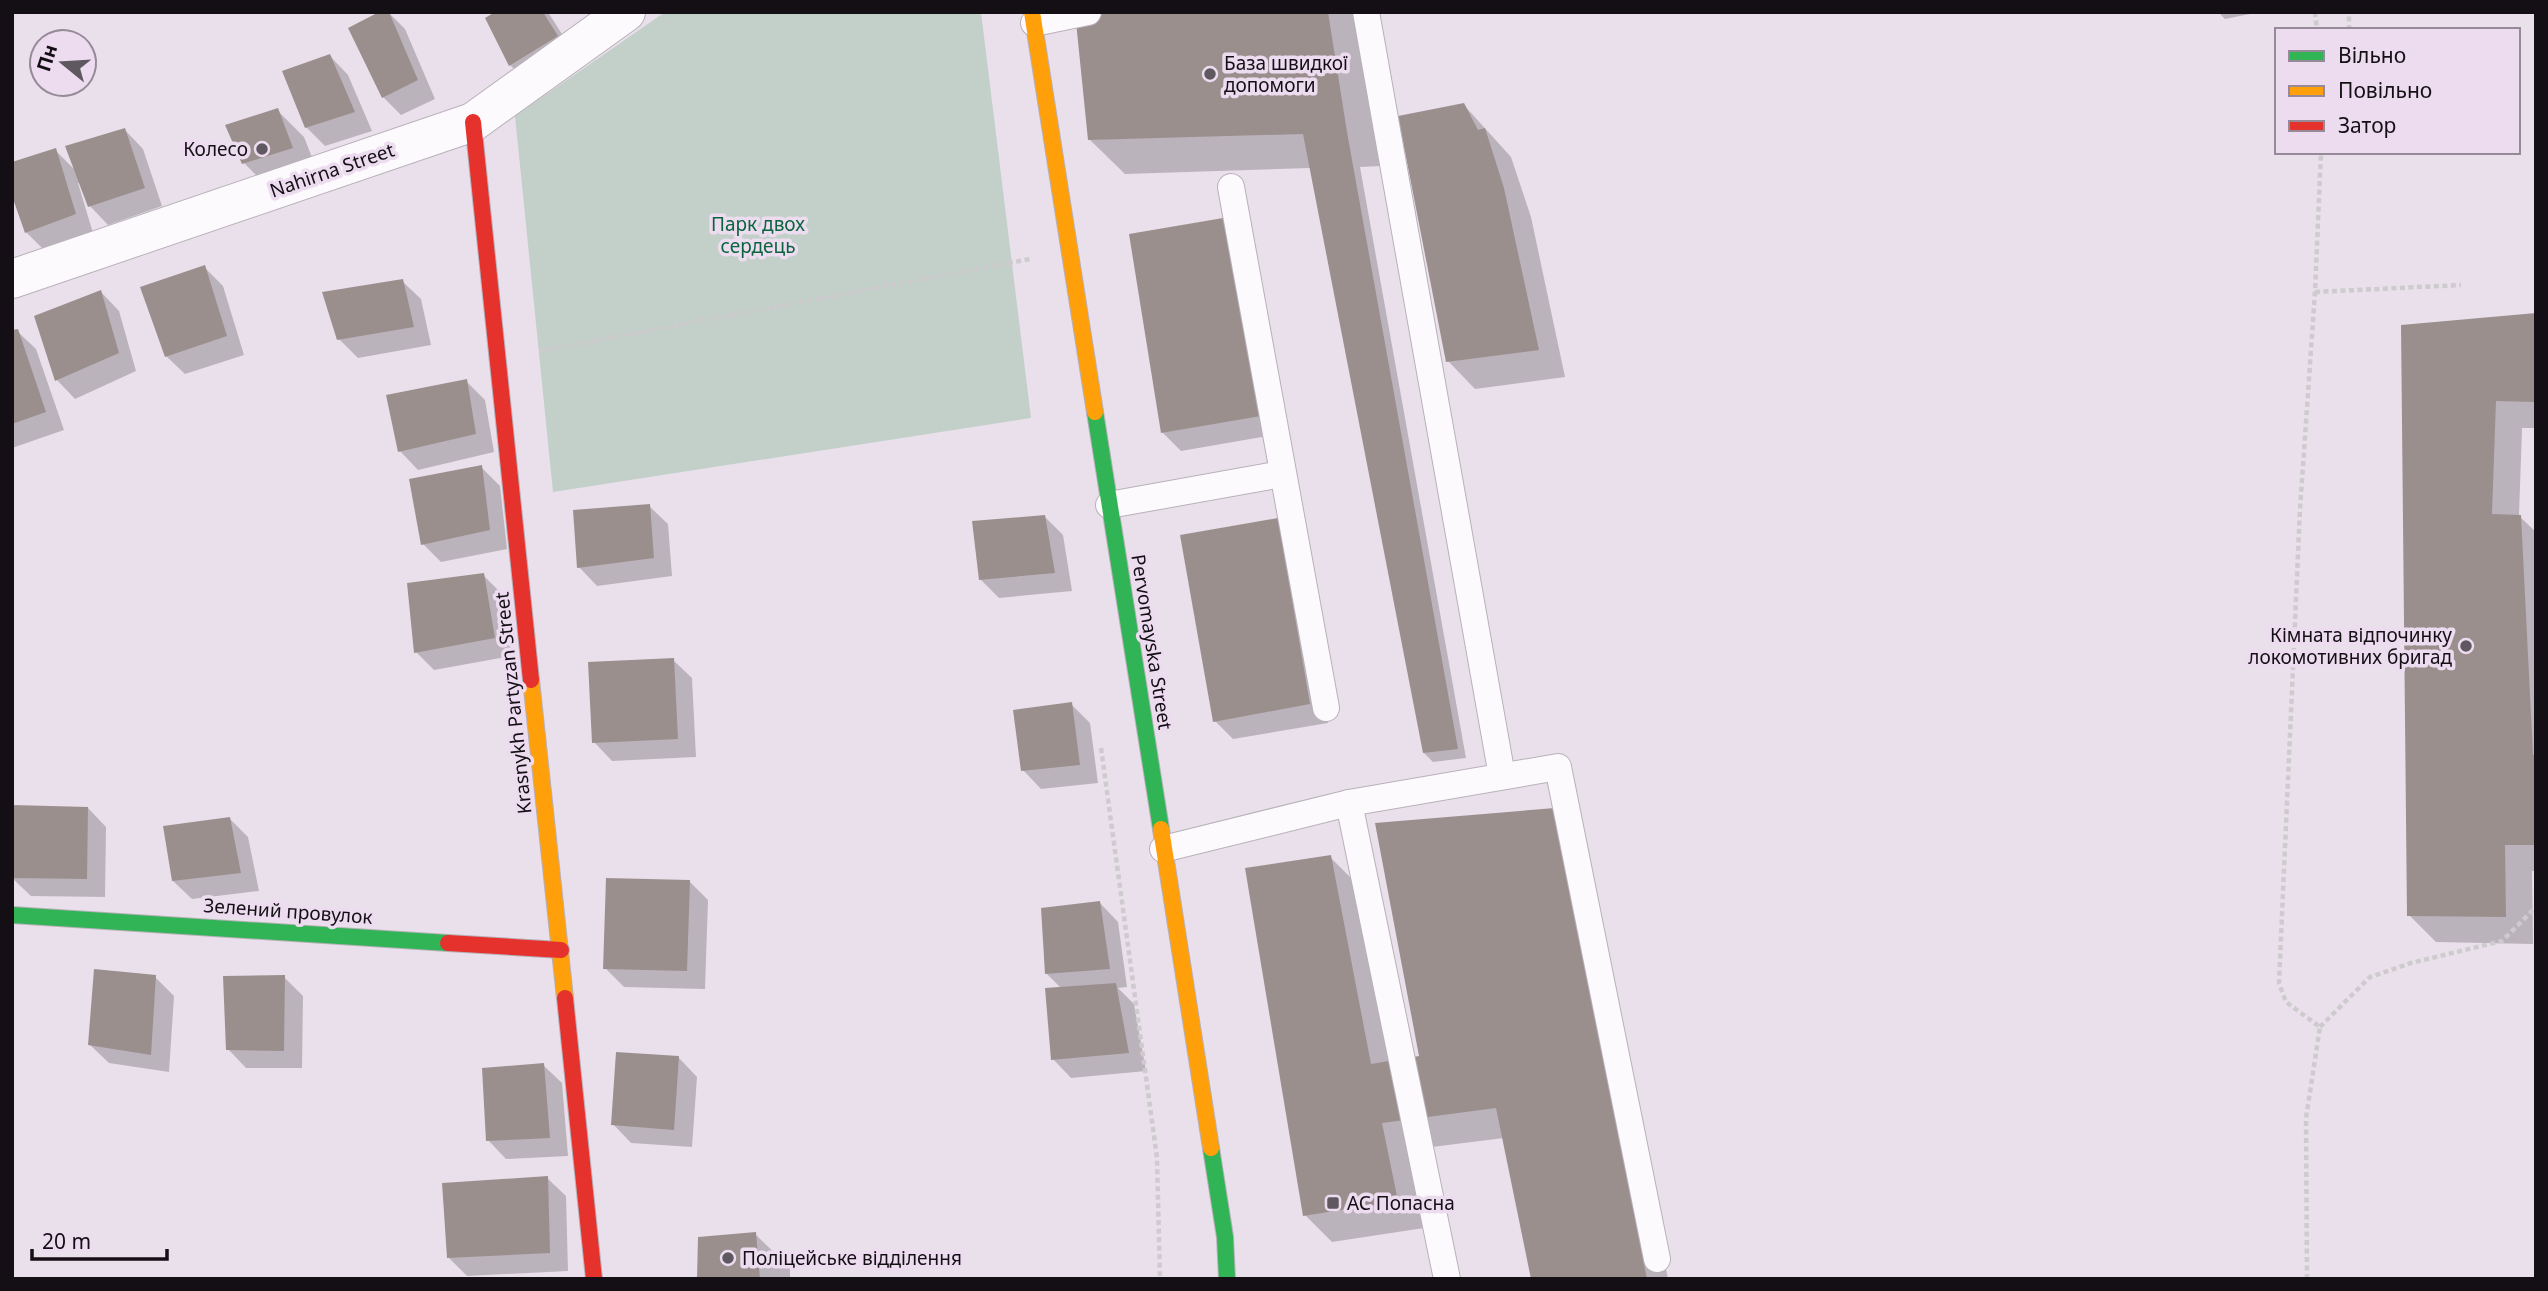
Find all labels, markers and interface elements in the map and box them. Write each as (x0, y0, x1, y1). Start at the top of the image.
north arrow (28, 28, 98, 98)
legend (2275, 28, 2520, 154)
text: Пн (30, 41, 63, 75)
text: Вільно (2338, 41, 2406, 69)
place label: База швидкої допомоги (1224, 50, 1348, 98)
marker: База швидкої допомоги (1202, 66, 1218, 82)
text: Повільно (2338, 76, 2432, 104)
text: Затор (2338, 111, 2396, 139)
place label: Колесо (183, 136, 248, 162)
street label: Nahirna Street (266, 137, 398, 203)
marker: Колесо (254, 141, 270, 157)
park label: Парк двох сердець (711, 211, 805, 259)
street label: Pervomayska Street (1125, 552, 1179, 732)
street label: Krasnykh Partyzan Street (488, 591, 538, 815)
place label: Кімната відпочинку локомотивних бригад (2248, 622, 2452, 670)
marker: Кімната відпочинку локомотивних бригад (2458, 638, 2474, 654)
street label: Зелений провулок (203, 892, 373, 930)
place label: АС Попасна (1347, 1190, 1455, 1216)
marker: АС Попасна (1325, 1195, 1341, 1211)
scale bar (32, 1218, 166, 1262)
text: 20 m (42, 1227, 91, 1255)
place label: Поліцейське відділення (742, 1245, 962, 1271)
marker: Поліцейське відділення (720, 1250, 736, 1266)

